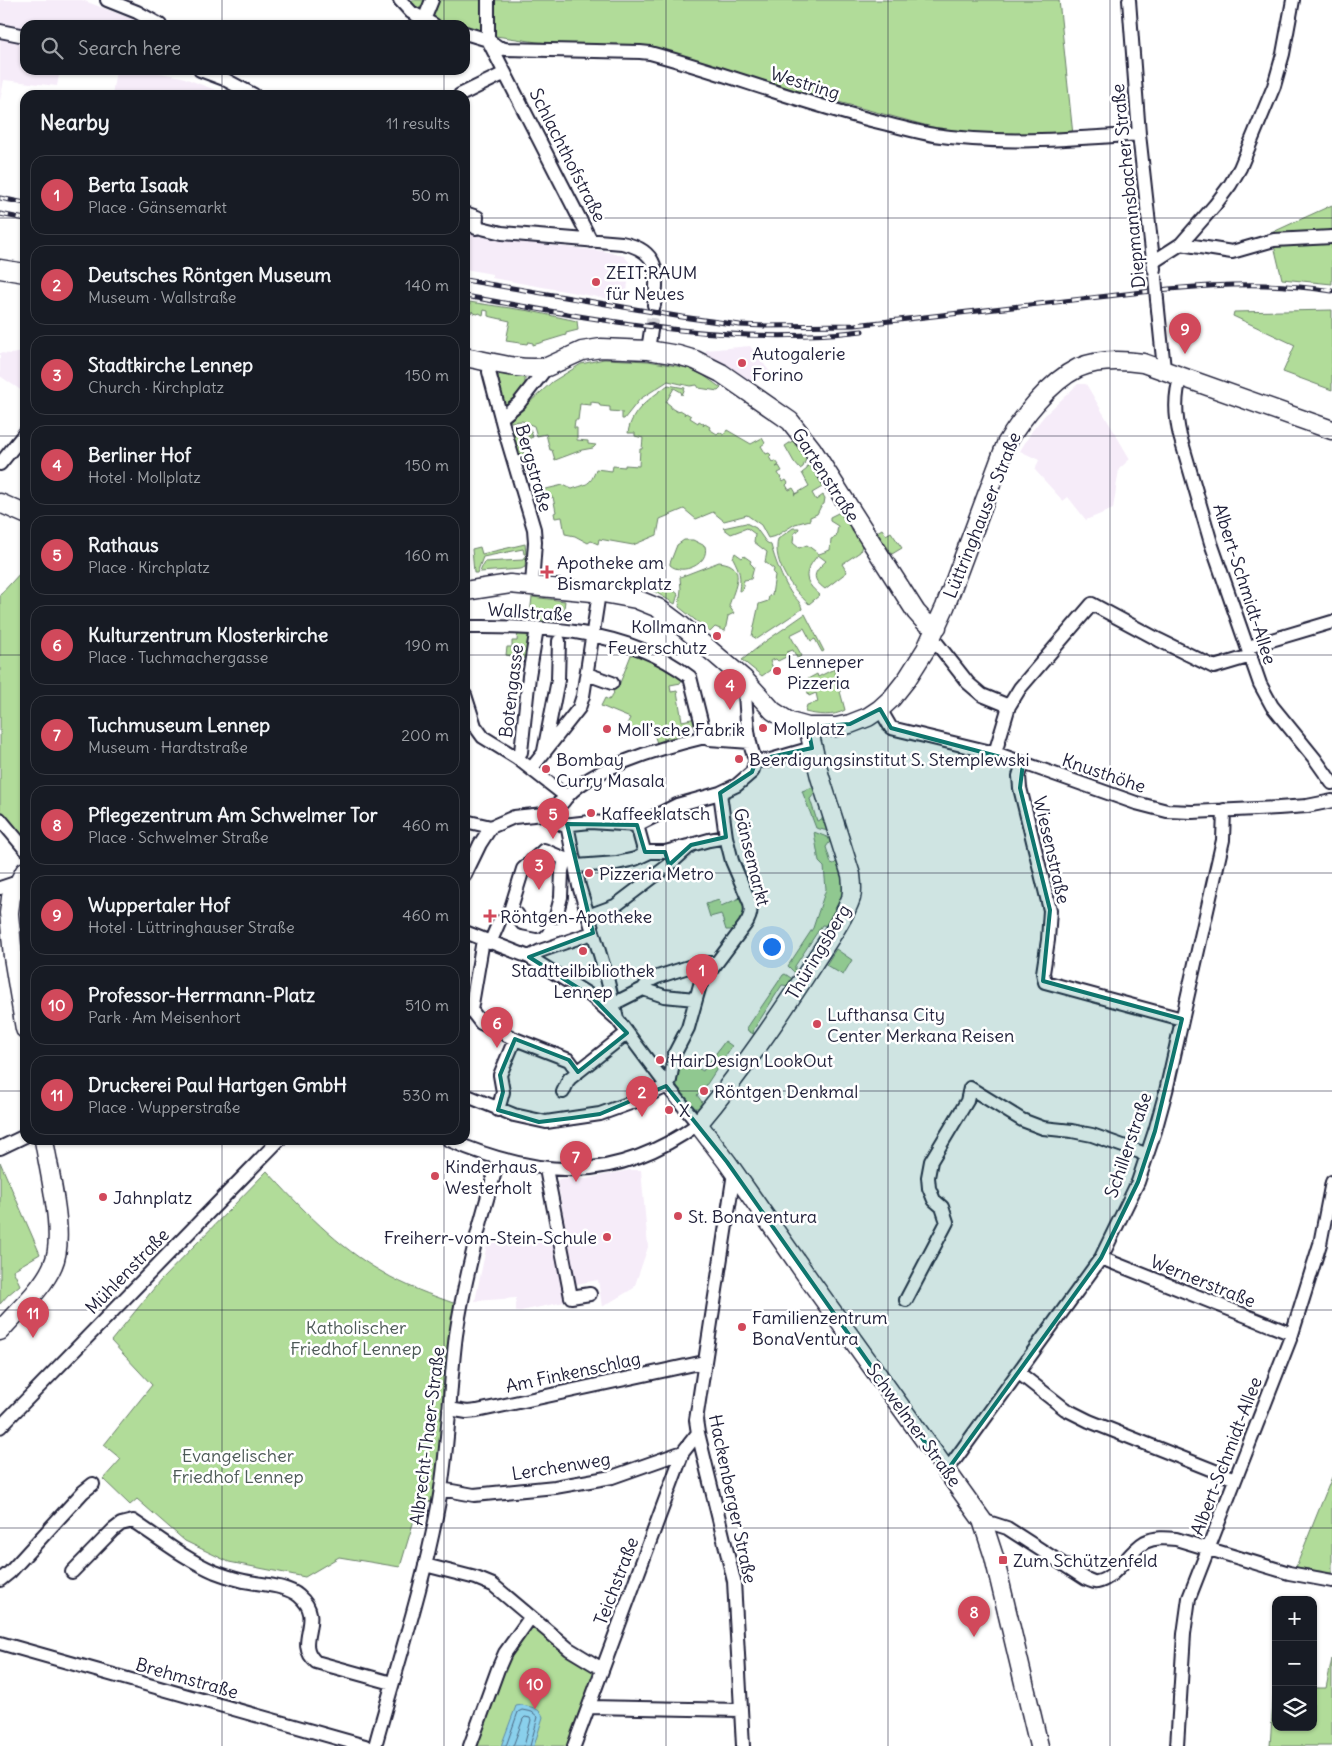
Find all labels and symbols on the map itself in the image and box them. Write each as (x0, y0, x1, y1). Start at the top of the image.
street label: Westring (767, 62, 843, 104)
street label: Diepmannsbacher Straße (1106, 83, 1150, 289)
street label: Schlachthofstraße (524, 84, 612, 226)
place label: ZEIT:RAUM für Neues (606, 261, 697, 305)
marker: ZEIT:RAUM für Neues (590, 276, 602, 288)
pin: 9 (1169, 313, 1201, 354)
place label: Autogalerie Forino (752, 342, 845, 386)
marker: Autogalerie Forino (736, 357, 748, 369)
street label: Bergstraße (511, 422, 557, 514)
street label: Gartenstraße (787, 424, 865, 526)
street label: Lüttringhauser Straße (938, 428, 1026, 602)
street label: Albert-Schmidt-Allee (1208, 501, 1282, 667)
place label: Apotheke am Bismarckplatz (557, 551, 672, 595)
marker: Apotheke am Bismarckplatz (541, 566, 553, 578)
street label: Wallstraße (487, 598, 573, 626)
place label: Kollmann Feuerschutz (608, 615, 707, 659)
marker: Kollmann Feuerschutz (711, 630, 723, 642)
street label: Botengasse (494, 643, 528, 739)
place label: Lenneper Pizzeria (787, 650, 864, 694)
marker: Lenneper Pizzeria (771, 665, 783, 677)
pin: 4 (714, 669, 746, 710)
place label: Mollplatz (773, 717, 845, 740)
place label: Moll'sche Fabrik (617, 718, 745, 741)
marker: Mollplatz (757, 722, 769, 734)
marker: Moll'sche Fabrik (601, 723, 613, 735)
place label: Bombay Curry Masala (556, 748, 665, 792)
place label: Beerdigungsinstitut S. Stemplewski (749, 748, 1029, 771)
street label: Knusthöhe (1059, 748, 1149, 798)
marker: Beerdigungsinstitut S. Stemplewski (733, 753, 745, 765)
marker: Bombay Curry Masala (540, 763, 552, 775)
street label: Wiesenstraße (1028, 794, 1076, 906)
pin: 5 (537, 798, 569, 839)
place label: Kaffeeklatsch (601, 802, 710, 825)
street label: Gänsemarkt (729, 806, 775, 908)
marker: Kaffeeklatsch (585, 807, 597, 819)
pin: 3 (523, 849, 555, 890)
place label: Pizzeria Metro (599, 862, 714, 885)
marker: Pizzeria Metro (583, 867, 595, 879)
street label: Thüringsberg (781, 900, 855, 1004)
place label: Röntgen-Apotheke (500, 905, 652, 928)
marker: Röntgen-Apotheke (484, 910, 496, 922)
your location (759, 934, 785, 960)
marker: Stadtteilbibliothek Lennep (577, 945, 589, 957)
pin: 1 (686, 954, 718, 995)
place label: Stadtteilbibliothek Lennep (511, 959, 655, 1003)
place label: Lufthansa City Center Merkana Reisen (827, 1003, 1015, 1047)
pin: 6 (481, 1007, 513, 1048)
marker: Lufthansa City Center Merkana Reisen (811, 1018, 823, 1030)
place label: HairDesign LookOut (670, 1049, 833, 1072)
marker: HairDesign LookOut (654, 1054, 666, 1066)
pin: 2 (626, 1076, 658, 1117)
place label: Röntgen Denkmal (714, 1080, 858, 1103)
marker: Röntgen Denkmal (698, 1085, 710, 1097)
street label: Schillerstraße (1099, 1089, 1157, 1201)
place label: X (679, 1099, 691, 1122)
marker: X (663, 1104, 675, 1116)
pin: 7 (560, 1141, 592, 1182)
place label: Kinderhaus Westerholt (445, 1155, 537, 1199)
marker: Kinderhaus Westerholt (429, 1170, 441, 1182)
place label: Jahnplatz (113, 1186, 193, 1209)
marker: Jahnplatz (97, 1191, 109, 1203)
place label: St. Bonaventura (688, 1205, 817, 1228)
marker: St. Bonaventura (672, 1210, 684, 1222)
street label: Mühlenstraße (80, 1223, 174, 1319)
place label: Freiherr-vom-Stein-Schule (384, 1226, 597, 1249)
marker: Freiherr-vom-Stein-Schule (601, 1231, 613, 1243)
street label: Wernerstraße (1147, 1249, 1259, 1313)
pin: 11 (17, 1297, 49, 1338)
place label: Familienzentrum BonaVentura (752, 1306, 888, 1350)
park label: Katholischer Friedhof Lennep (290, 1316, 422, 1360)
marker: Familienzentrum BonaVentura (736, 1321, 748, 1333)
street label: Albrecht-Thaer-Straße (405, 1345, 449, 1527)
street label: Am Finkenschlag (503, 1346, 643, 1398)
street label: Schwelmer Straße (861, 1359, 967, 1491)
street label: Albert-Schmidt-Allee (1185, 1374, 1267, 1538)
street label: Hackenberger Straße (704, 1412, 762, 1586)
park label: Evangelischer Friedhof Lennep (172, 1444, 304, 1488)
street label: Lerchenweg (510, 1447, 612, 1485)
street label: Teichstraße (589, 1534, 643, 1628)
place label: Zum Schützenfeld (1013, 1549, 1158, 1572)
marker: Zum Schützenfeld (997, 1554, 1009, 1566)
pin: 8 (958, 1596, 990, 1637)
street label: Brehmstraße (133, 1652, 241, 1704)
pin: 10 (519, 1668, 551, 1709)

